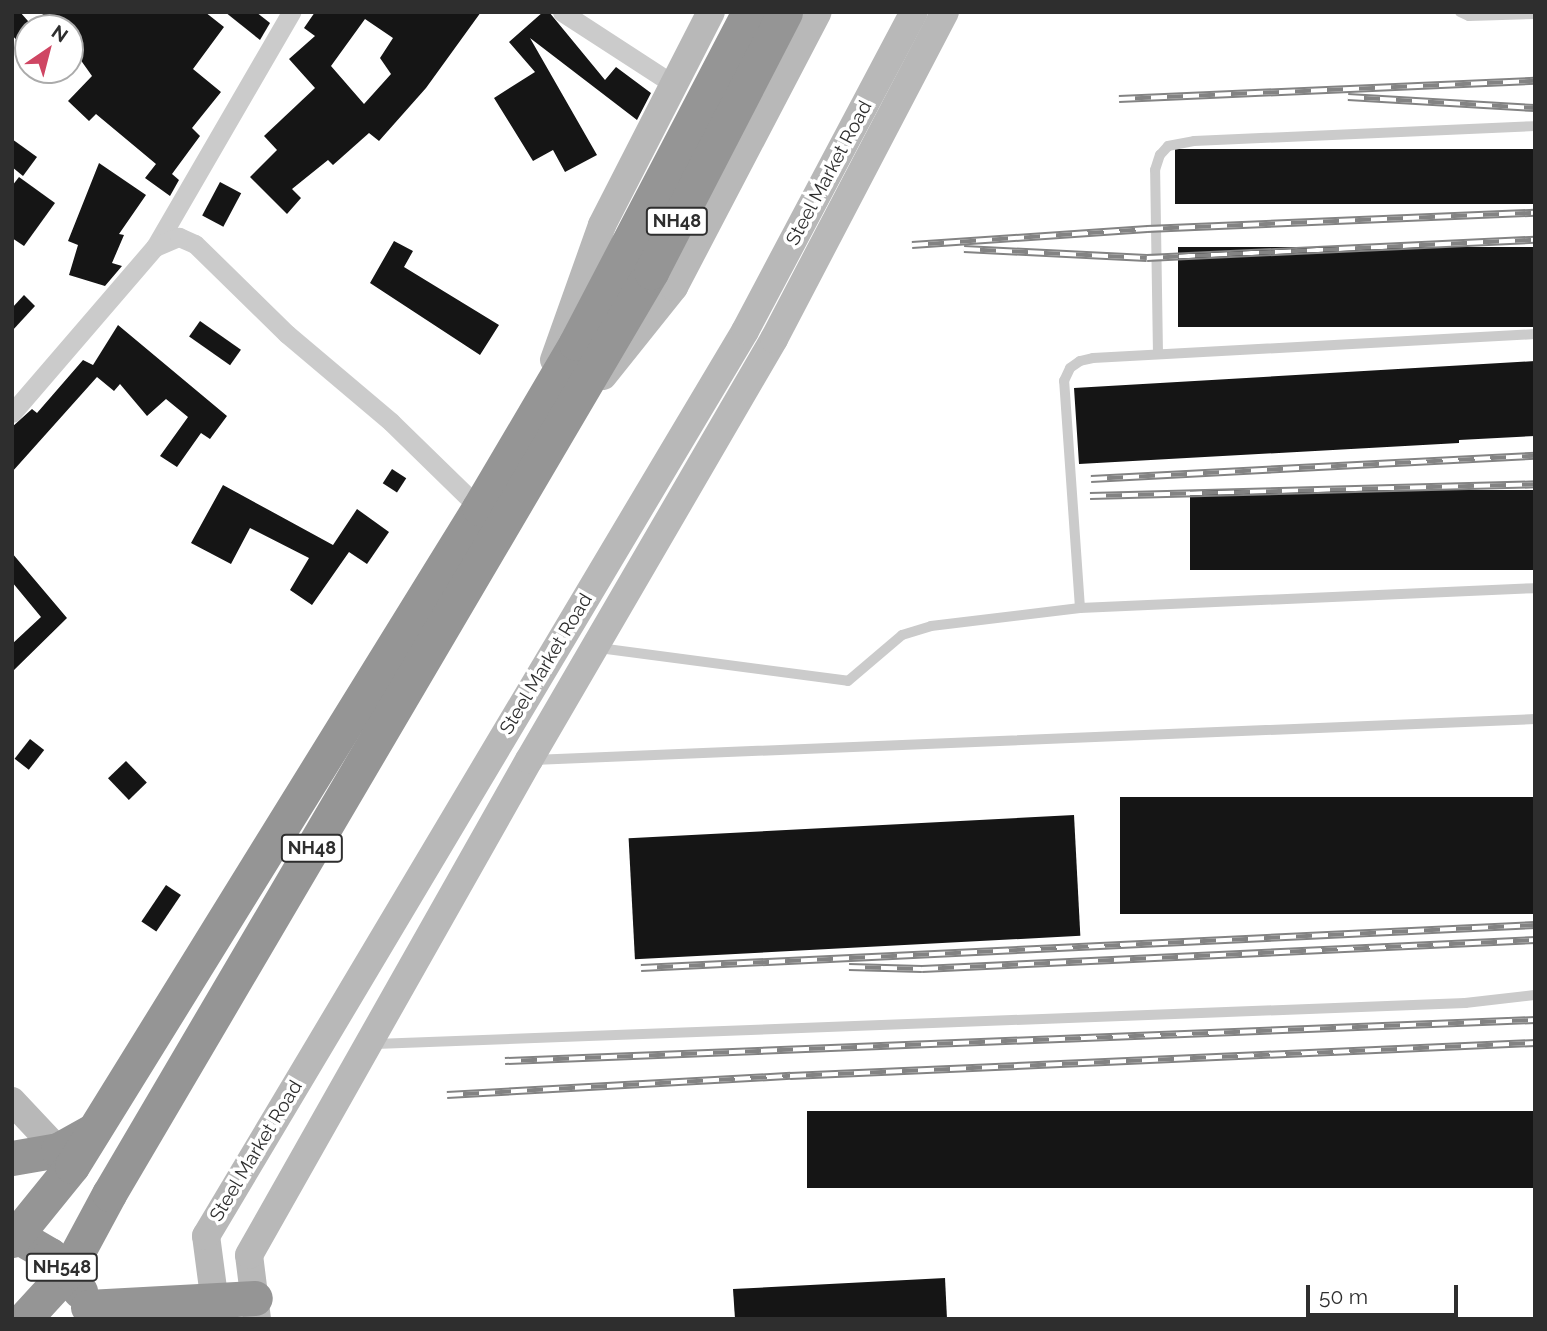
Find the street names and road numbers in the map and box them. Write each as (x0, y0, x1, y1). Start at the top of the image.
street label: Steel Market Road (781, 97, 877, 249)
road number: NH48 (646, 206, 708, 236)
street label: Steel Market Road (495, 589, 597, 739)
road number: NH48 (280, 834, 344, 862)
street label: Steel Market Road (205, 1076, 307, 1226)
road number: NH548 (25, 1252, 99, 1282)

